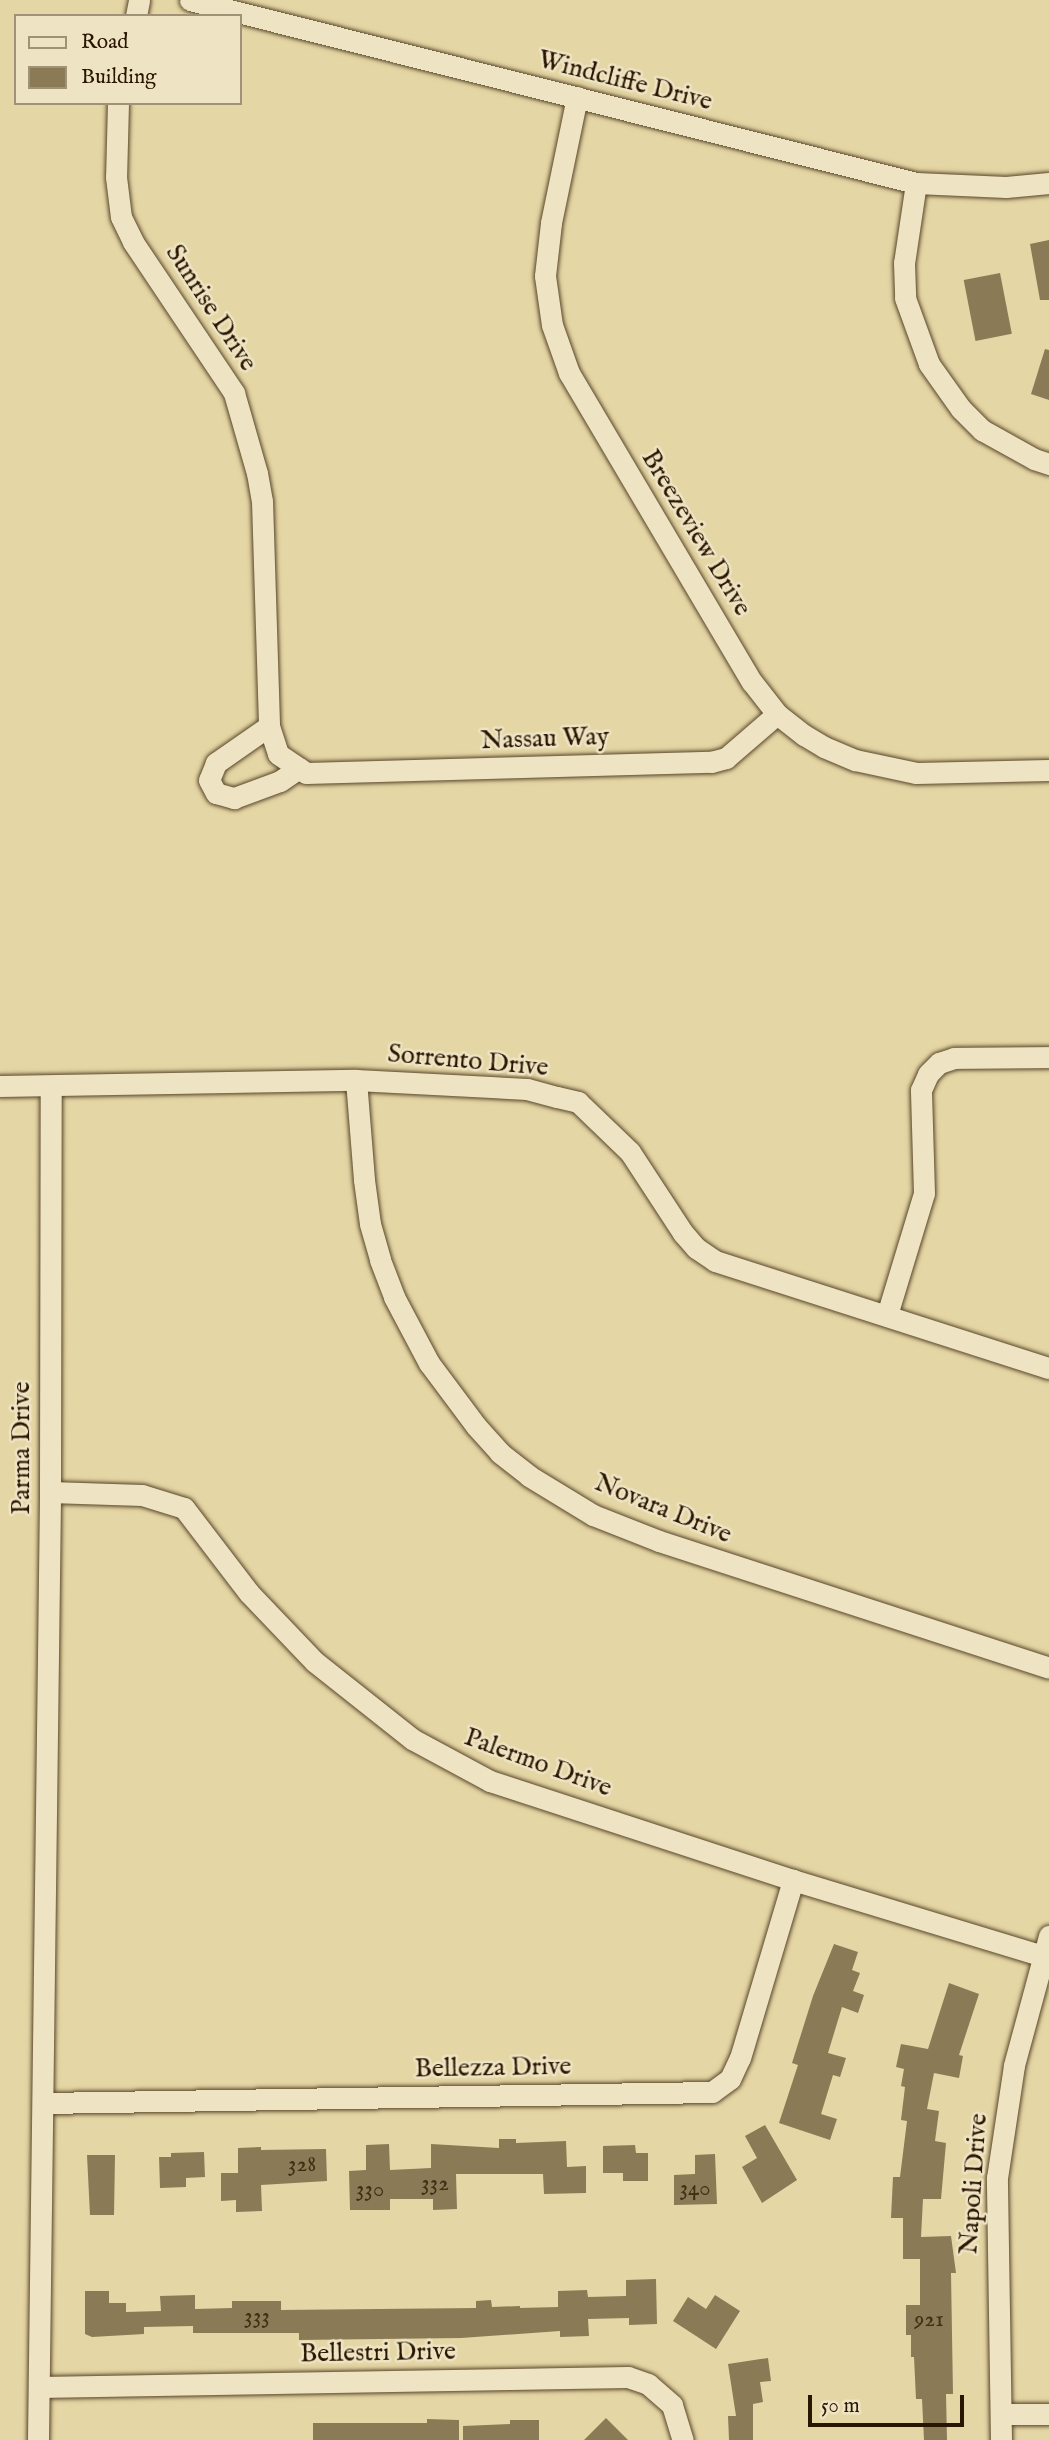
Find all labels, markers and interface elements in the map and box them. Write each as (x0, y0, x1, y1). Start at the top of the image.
legend (14, 14, 242, 105)
text: Road (81, 29, 128, 56)
street label: Windcliffe Drive (535, 44, 715, 118)
text: Building (81, 64, 156, 91)
street label: Sunrise Drive (159, 239, 263, 377)
street label: Breezeview Drive (634, 444, 758, 622)
street label: Nassau Way (480, 721, 610, 757)
street label: Sorrento Drive (386, 1038, 550, 1084)
street label: Parma Drive (6, 1381, 38, 1515)
street label: Novara Drive (590, 1467, 736, 1551)
street label: Palermo Drive (460, 1722, 616, 1804)
street label: Bellezza Drive (414, 2051, 572, 2085)
street label: Napoli Drive (954, 2112, 994, 2256)
house number: 328 (288, 2151, 316, 2179)
house number: 332 (421, 2170, 449, 2198)
house number: 340 (679, 2175, 711, 2203)
house number: 330 (356, 2176, 384, 2204)
house number: 333 (244, 2303, 270, 2331)
house number: 921 (914, 2306, 944, 2334)
street label: Bellestri Drive (300, 2336, 456, 2370)
scale bar (811, 2380, 967, 2424)
text: 50 m (821, 2393, 860, 2420)

